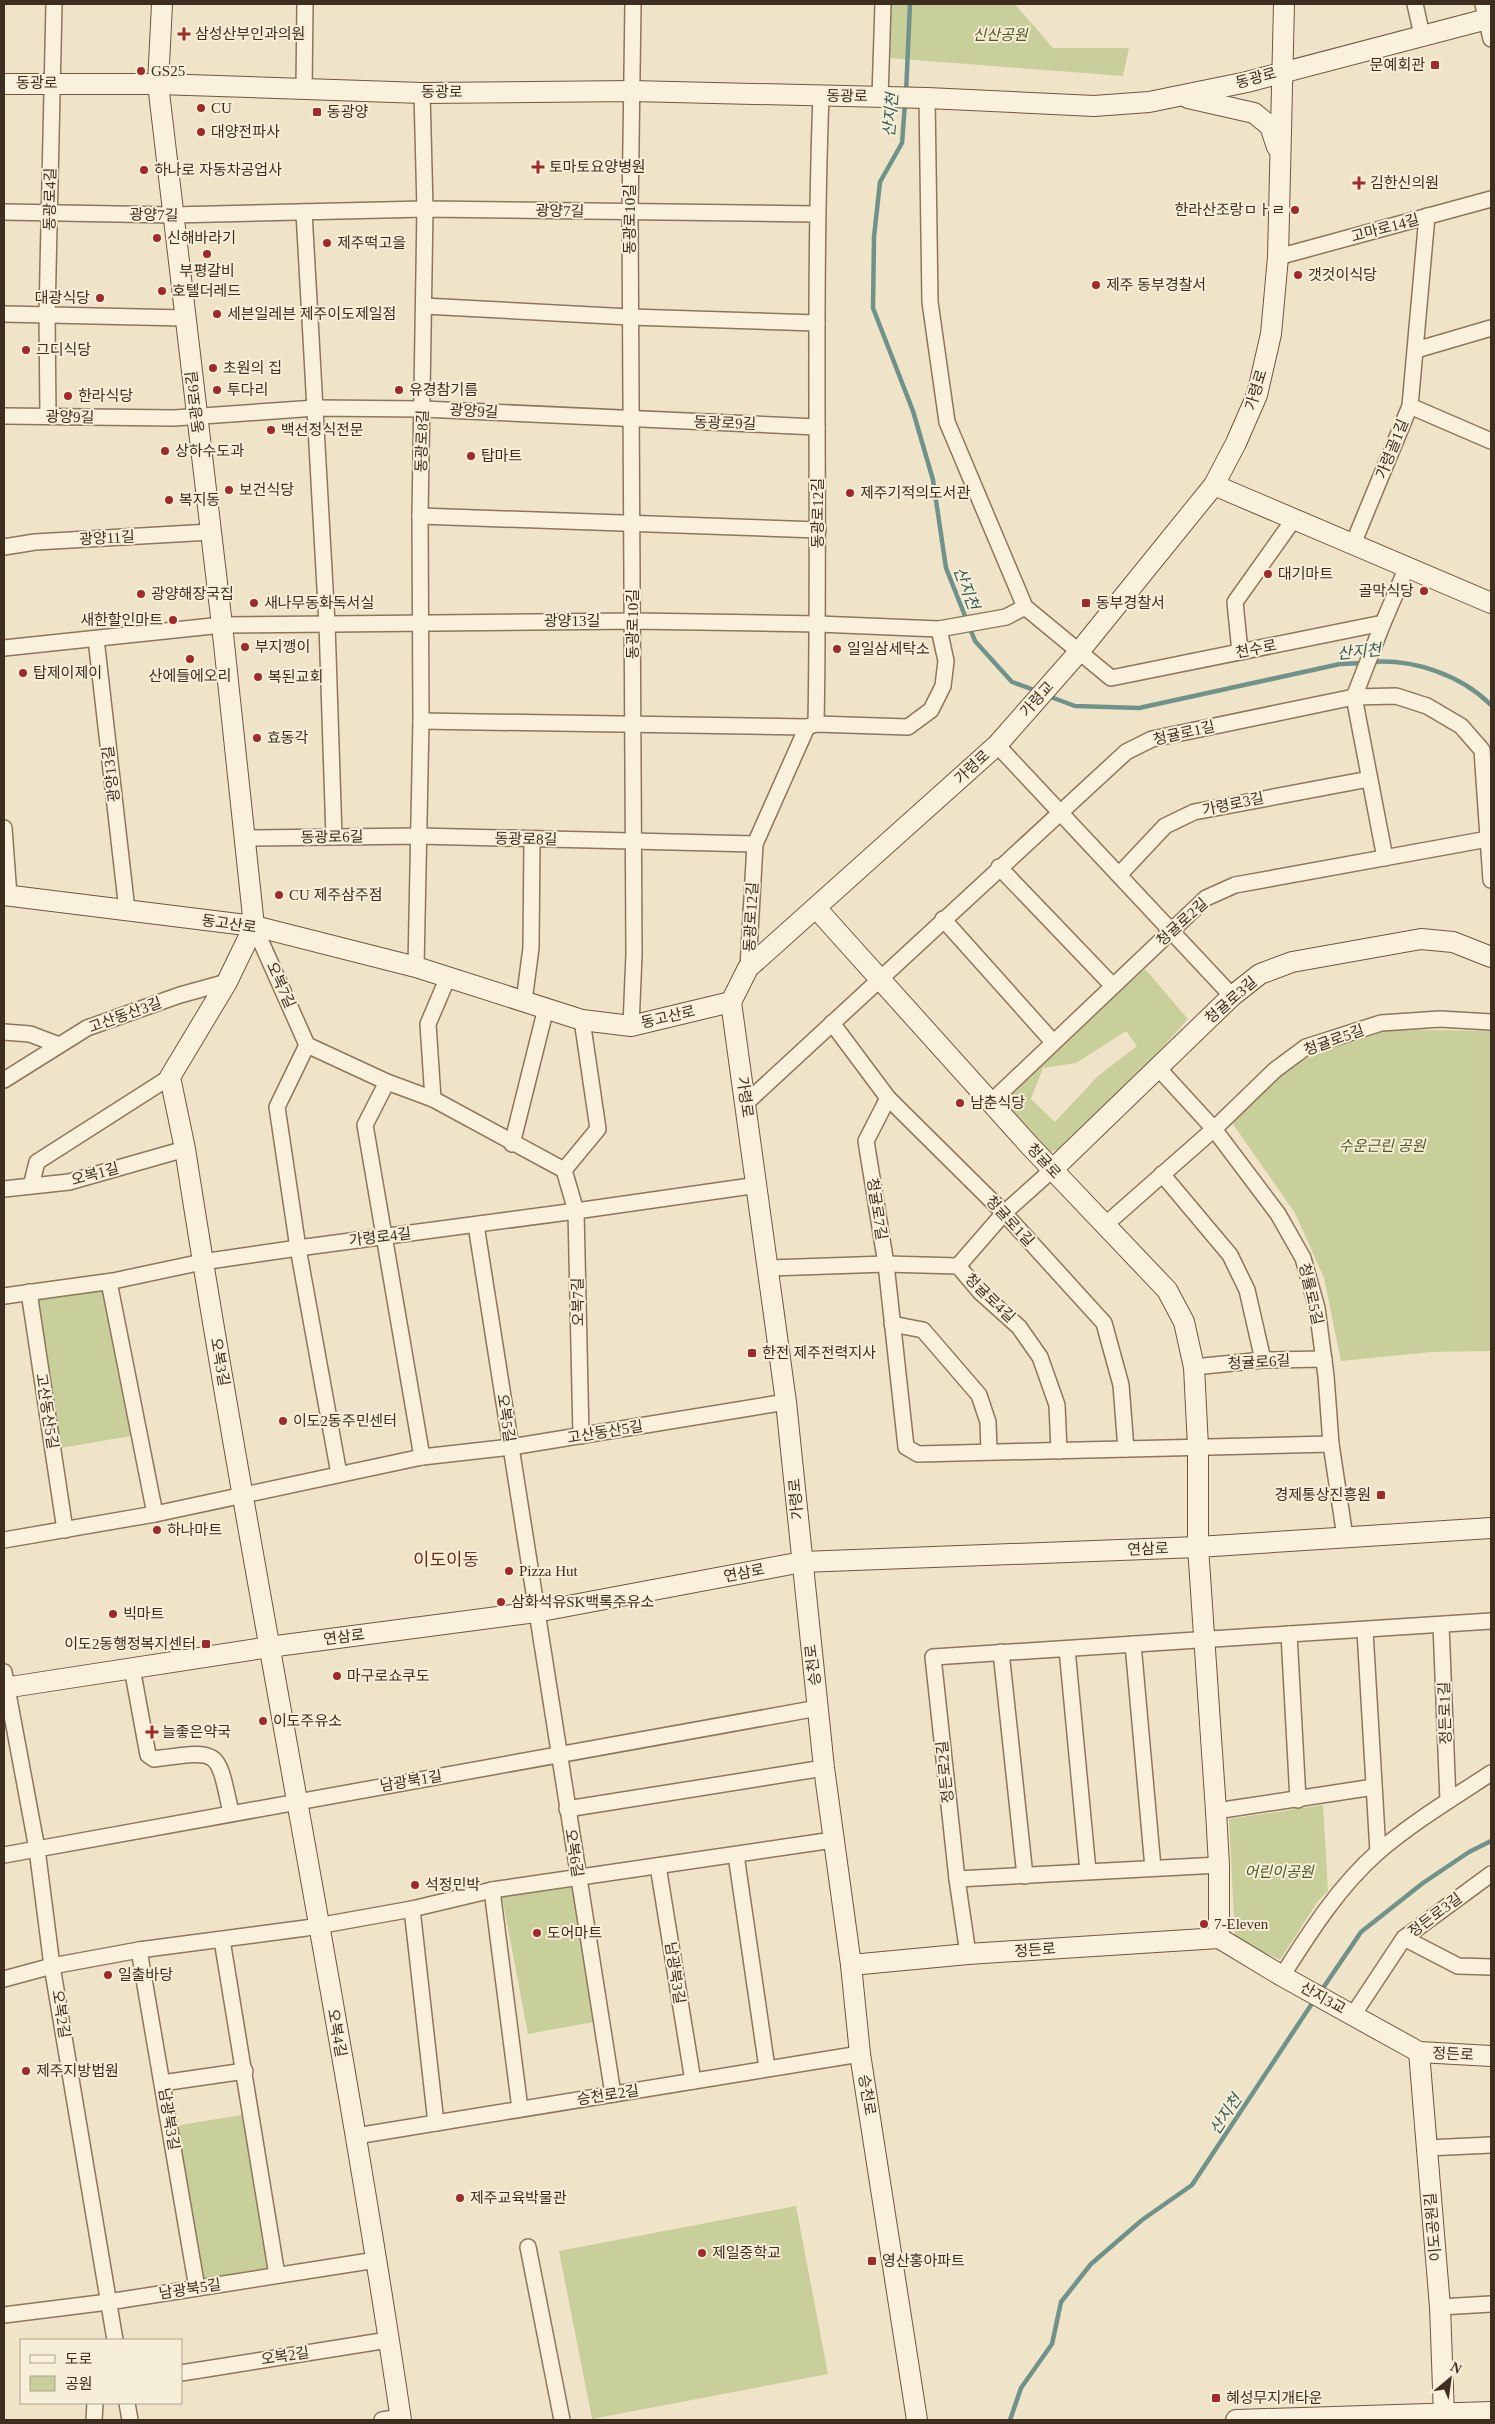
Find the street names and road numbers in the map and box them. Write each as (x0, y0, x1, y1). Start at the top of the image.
street label: 동광로 (1234, 65, 1278, 91)
street label: 동광로 (16, 75, 58, 91)
street label: 동광로 (421, 84, 463, 100)
street label: 동광로 (826, 88, 868, 104)
street label: 동광로4길 (41, 168, 59, 230)
street label: 동광로10길 (622, 184, 638, 254)
street label: 광양7길 (535, 203, 585, 219)
street label: 광양7길 (129, 207, 179, 223)
street label: 고마로14길 (1349, 211, 1421, 245)
street label: 가령로 (1242, 368, 1270, 412)
street label: 동광로6길 (183, 370, 207, 434)
street label: 광양9길 (449, 402, 499, 420)
street label: 광양9길 (45, 409, 95, 425)
street label: 동광로8길 (413, 409, 431, 473)
street label: 동광로9길 (693, 414, 757, 432)
street label: 가령골1길 (1373, 417, 1411, 481)
street label: 동광로12길 (810, 478, 826, 548)
street label: 광양11길 (79, 529, 135, 547)
street label: 동광로10길 (625, 589, 641, 659)
street label: 광양13길 (544, 613, 600, 629)
street label: 천수로 (1234, 636, 1278, 661)
street label: 가령교 (1017, 678, 1057, 720)
street label: 청귤로1길 (1152, 718, 1216, 748)
street label: 광양13길 (100, 745, 122, 803)
street label: 가령로 (951, 747, 993, 787)
street label: 가령로3길 (1201, 790, 1265, 818)
street label: 동광로6길 (301, 828, 363, 846)
street label: 동광로8길 (495, 830, 557, 848)
street label: 동광로12길 (741, 882, 761, 952)
street label: 청귤로2길 (1153, 895, 1211, 949)
street label: 동고산로 (201, 912, 257, 936)
street label: 오복7길 (264, 959, 298, 1011)
street label: 청귤로3길 (1202, 973, 1260, 1027)
street label: 고산동산3길 (86, 994, 164, 1036)
street label: 동고산로 (639, 1003, 697, 1031)
street label: 청귤로5길 (1302, 1022, 1366, 1058)
street label: 가령로 (734, 1075, 756, 1119)
street label: 청귤로 (1024, 1140, 1064, 1182)
street label: 오복1길 (69, 1160, 121, 1188)
street label: 청귤로7길 (864, 1177, 890, 1241)
street label: 청귤로1길 (983, 1193, 1037, 1249)
street label: 가령로4길 (348, 1225, 412, 1249)
street label: 청률로5길 (1296, 1262, 1326, 1326)
street label: 청귤로4길 (962, 1270, 1018, 1326)
street label: 오복7길 (570, 1277, 586, 1327)
street label: 오복3길 (208, 1337, 232, 1387)
street label: 청귤로6길 (1227, 1352, 1291, 1372)
street label: 고산동산5길 (33, 1372, 61, 1450)
street label: 오복5길 (494, 1393, 518, 1443)
street label: 고산동산5길 (566, 1418, 644, 1446)
street label: 가령로 (786, 1478, 806, 1520)
street label: 연삼로 (1127, 1540, 1169, 1558)
street label: 연삼로 (722, 1561, 766, 1585)
street label: 연삼로 (322, 1627, 366, 1647)
street label: 승천로 (802, 1643, 823, 1687)
street label: 정든로1길 (1436, 1681, 1454, 1745)
street label: 정든로2길 (934, 1740, 956, 1804)
street label: 남광북1길 (379, 1768, 443, 1794)
street label: 오복6길 (562, 1828, 586, 1878)
street label: 정든로3길 (1405, 1890, 1465, 1940)
street label: 남광북3길 (662, 1941, 688, 2005)
street label: 정든로 (1014, 1941, 1056, 1959)
street label: 산지3교 (1298, 1979, 1348, 2017)
street label: 오복2길 (49, 1989, 73, 2039)
street label: 오복4길 (325, 2008, 349, 2058)
street label: 정든로 (1432, 2045, 1474, 2063)
street label: 승천로 (856, 2073, 879, 2117)
street label: 승천로2길 (576, 2081, 640, 2108)
street label: 남광북3길 (156, 2087, 182, 2151)
street label: 이도공원길 (1422, 2192, 1444, 2262)
street label: 남광북5길 (158, 2276, 222, 2302)
street label: 오복2길 (260, 2344, 310, 2368)

